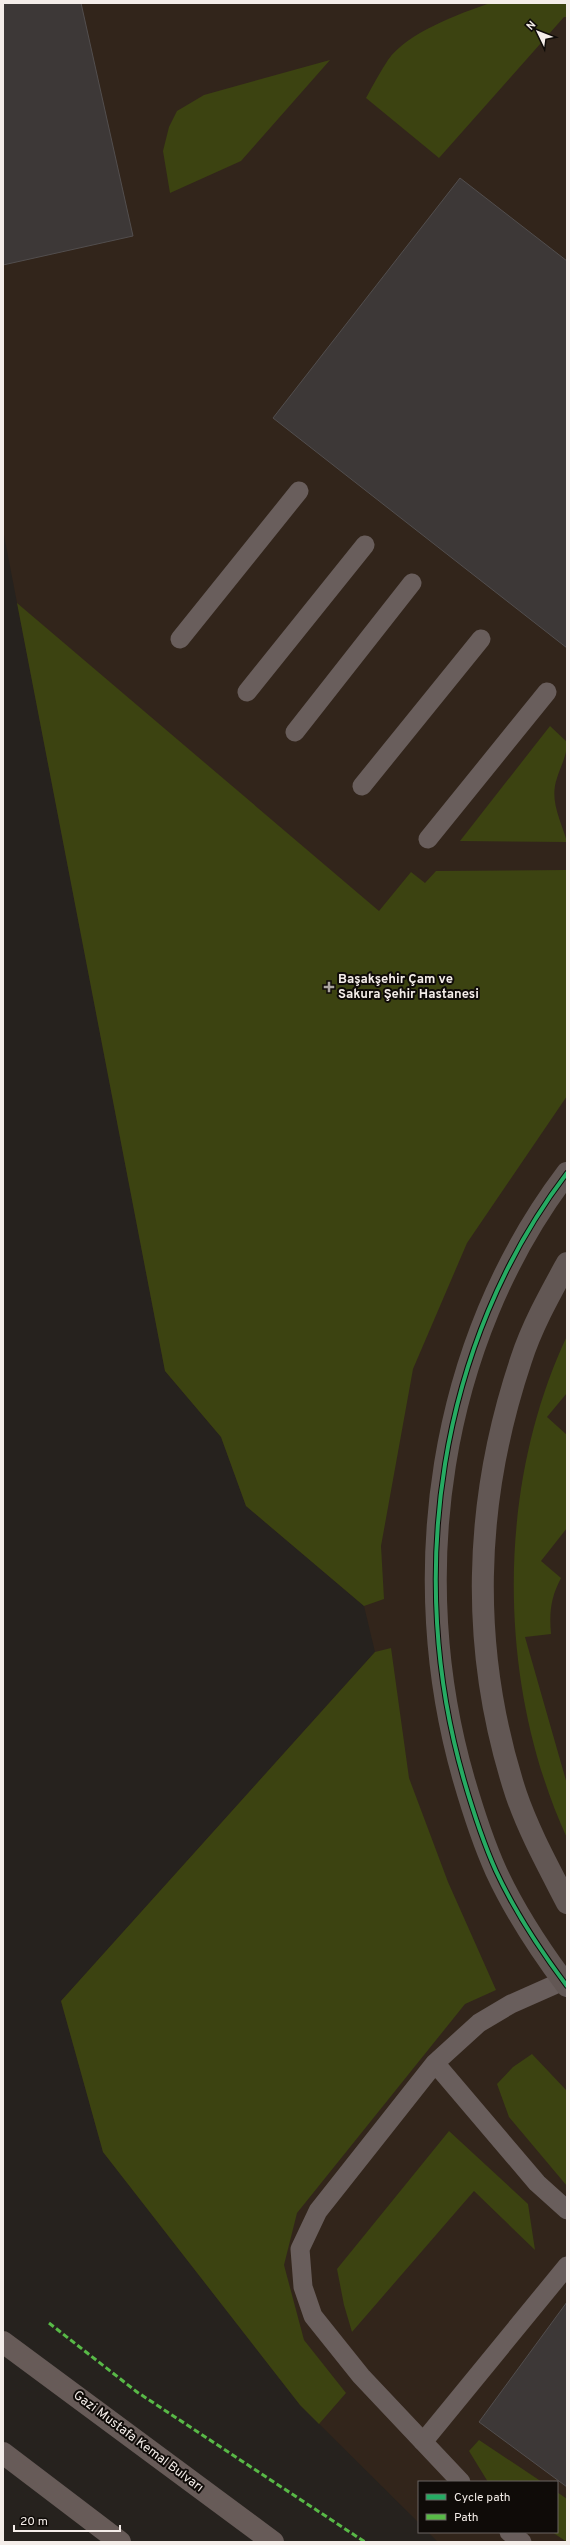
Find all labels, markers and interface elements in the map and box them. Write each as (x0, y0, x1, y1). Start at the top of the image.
north arrow (518, 12, 558, 52)
text: N (524, 18, 539, 34)
place label: Başakşehir Çam ve Sakura Şehir Hastanesi (338, 972, 479, 1003)
marker: Başakşehir Çam ve Sakura Şehir Hastanesi (323, 981, 335, 993)
street label: Gazi Mustafa Kemal Bulvarı (70, 2388, 206, 2496)
legend (418, 2481, 558, 2533)
text: Cycle path (454, 2490, 511, 2506)
scale bar (14, 2507, 120, 2533)
text: Path (454, 2510, 479, 2526)
text: 20 m (20, 2514, 48, 2530)

